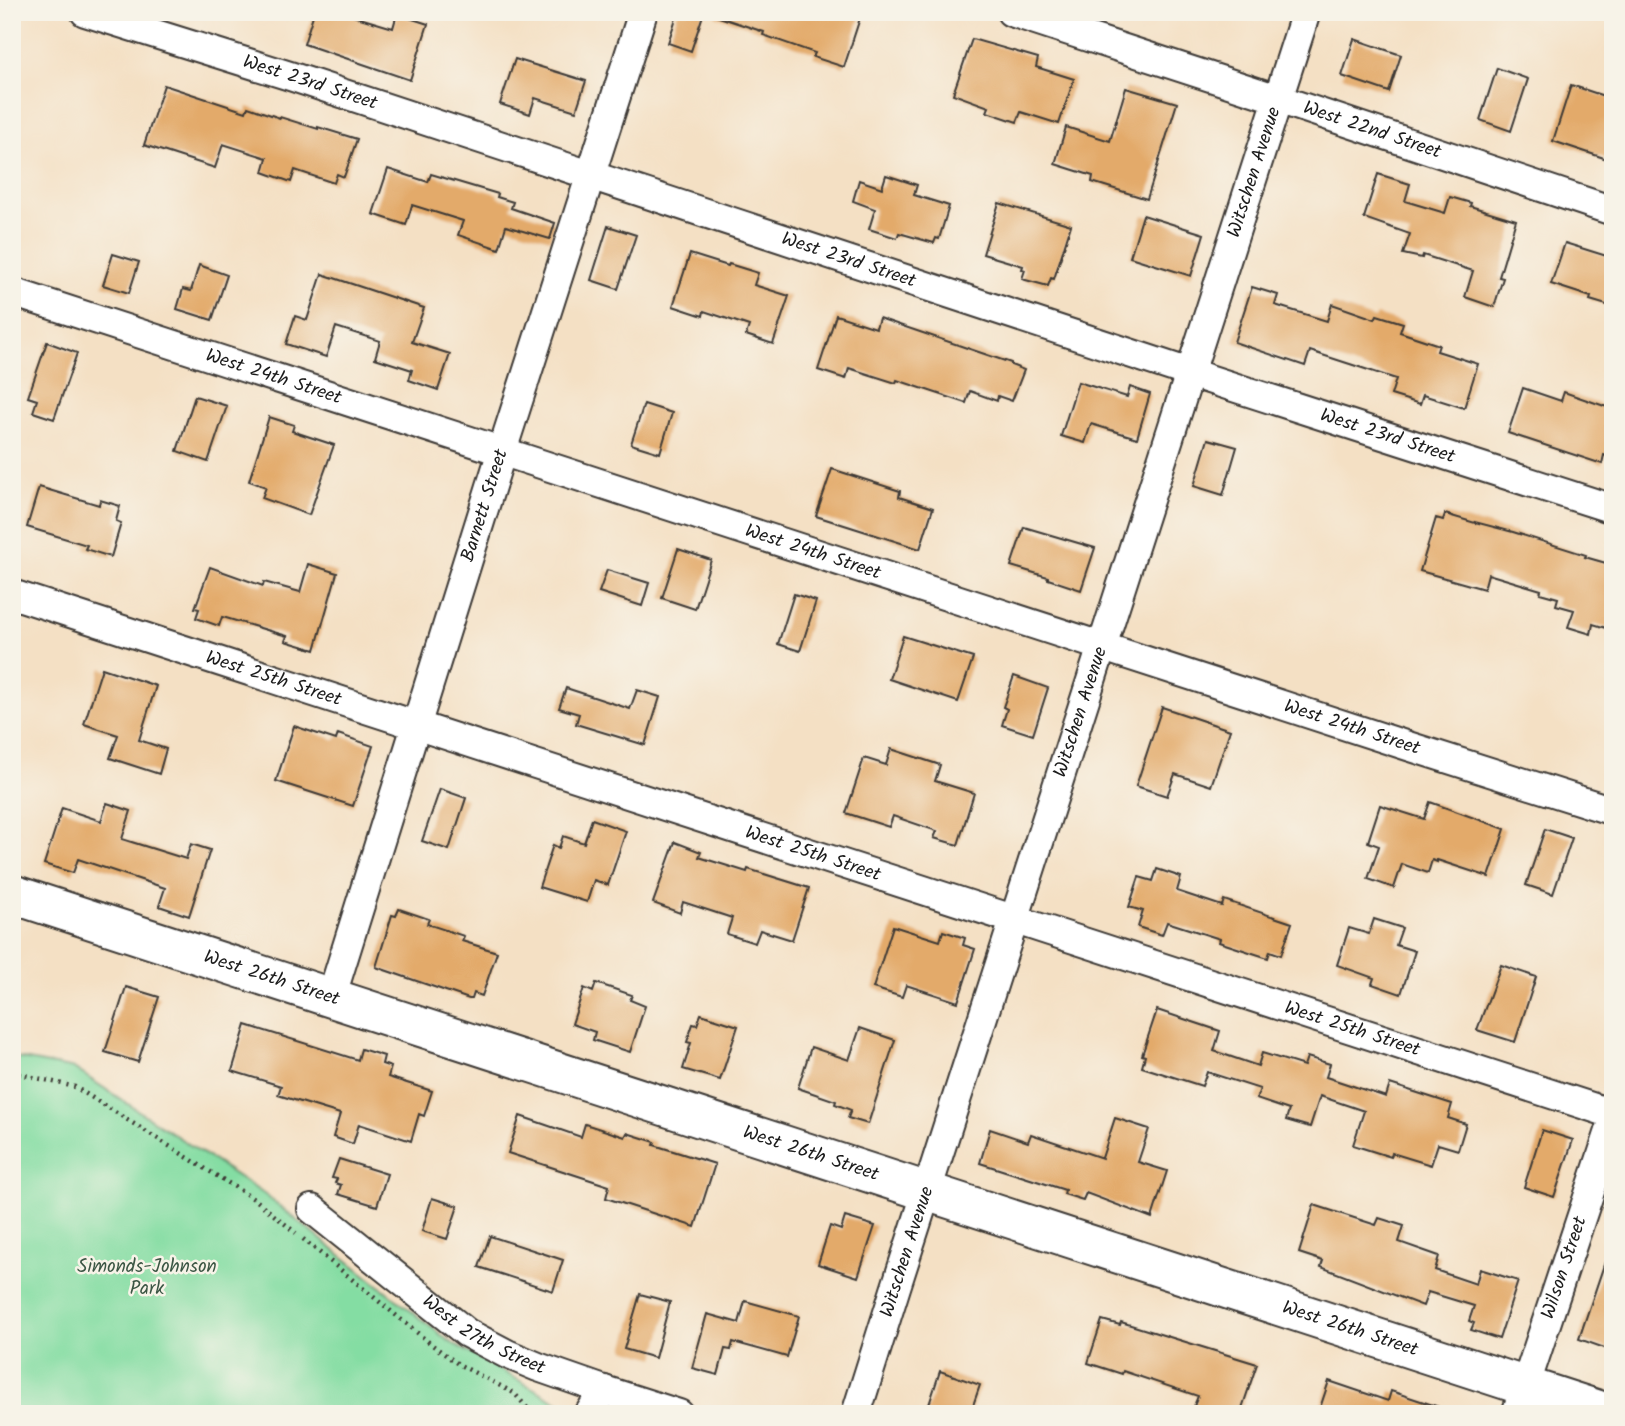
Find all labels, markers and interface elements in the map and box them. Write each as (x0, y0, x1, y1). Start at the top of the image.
street label: West 23rd Street (239, 47, 382, 119)
street label: West 22nd Street (1299, 93, 1446, 168)
street label: Witschen Avenue (1219, 103, 1290, 242)
street label: West 23rd Street (777, 224, 920, 297)
street label: West 24th Street (202, 341, 346, 413)
street label: West 23rd Street (1316, 401, 1459, 472)
street label: Barnett Street (453, 445, 517, 566)
street label: West 24th Street (741, 516, 885, 589)
street label: Witschen Avenue (1046, 642, 1116, 781)
street label: West 25th Street (202, 643, 346, 715)
street label: West 24th Street (1280, 692, 1424, 764)
street label: West 25th Street (741, 818, 885, 890)
street label: West 26th Street (200, 942, 344, 1015)
street label: West 25th Street (1280, 993, 1424, 1066)
street label: West 26th Street (739, 1118, 883, 1190)
street label: Witschen Avenue (872, 1182, 942, 1321)
street label: Wilson Street (1533, 1212, 1596, 1323)
park label: Simonds-Johnson Park (77, 1252, 217, 1304)
street label: West 27th Street (415, 1287, 550, 1384)
street label: West 26th Street (1278, 1293, 1423, 1365)

